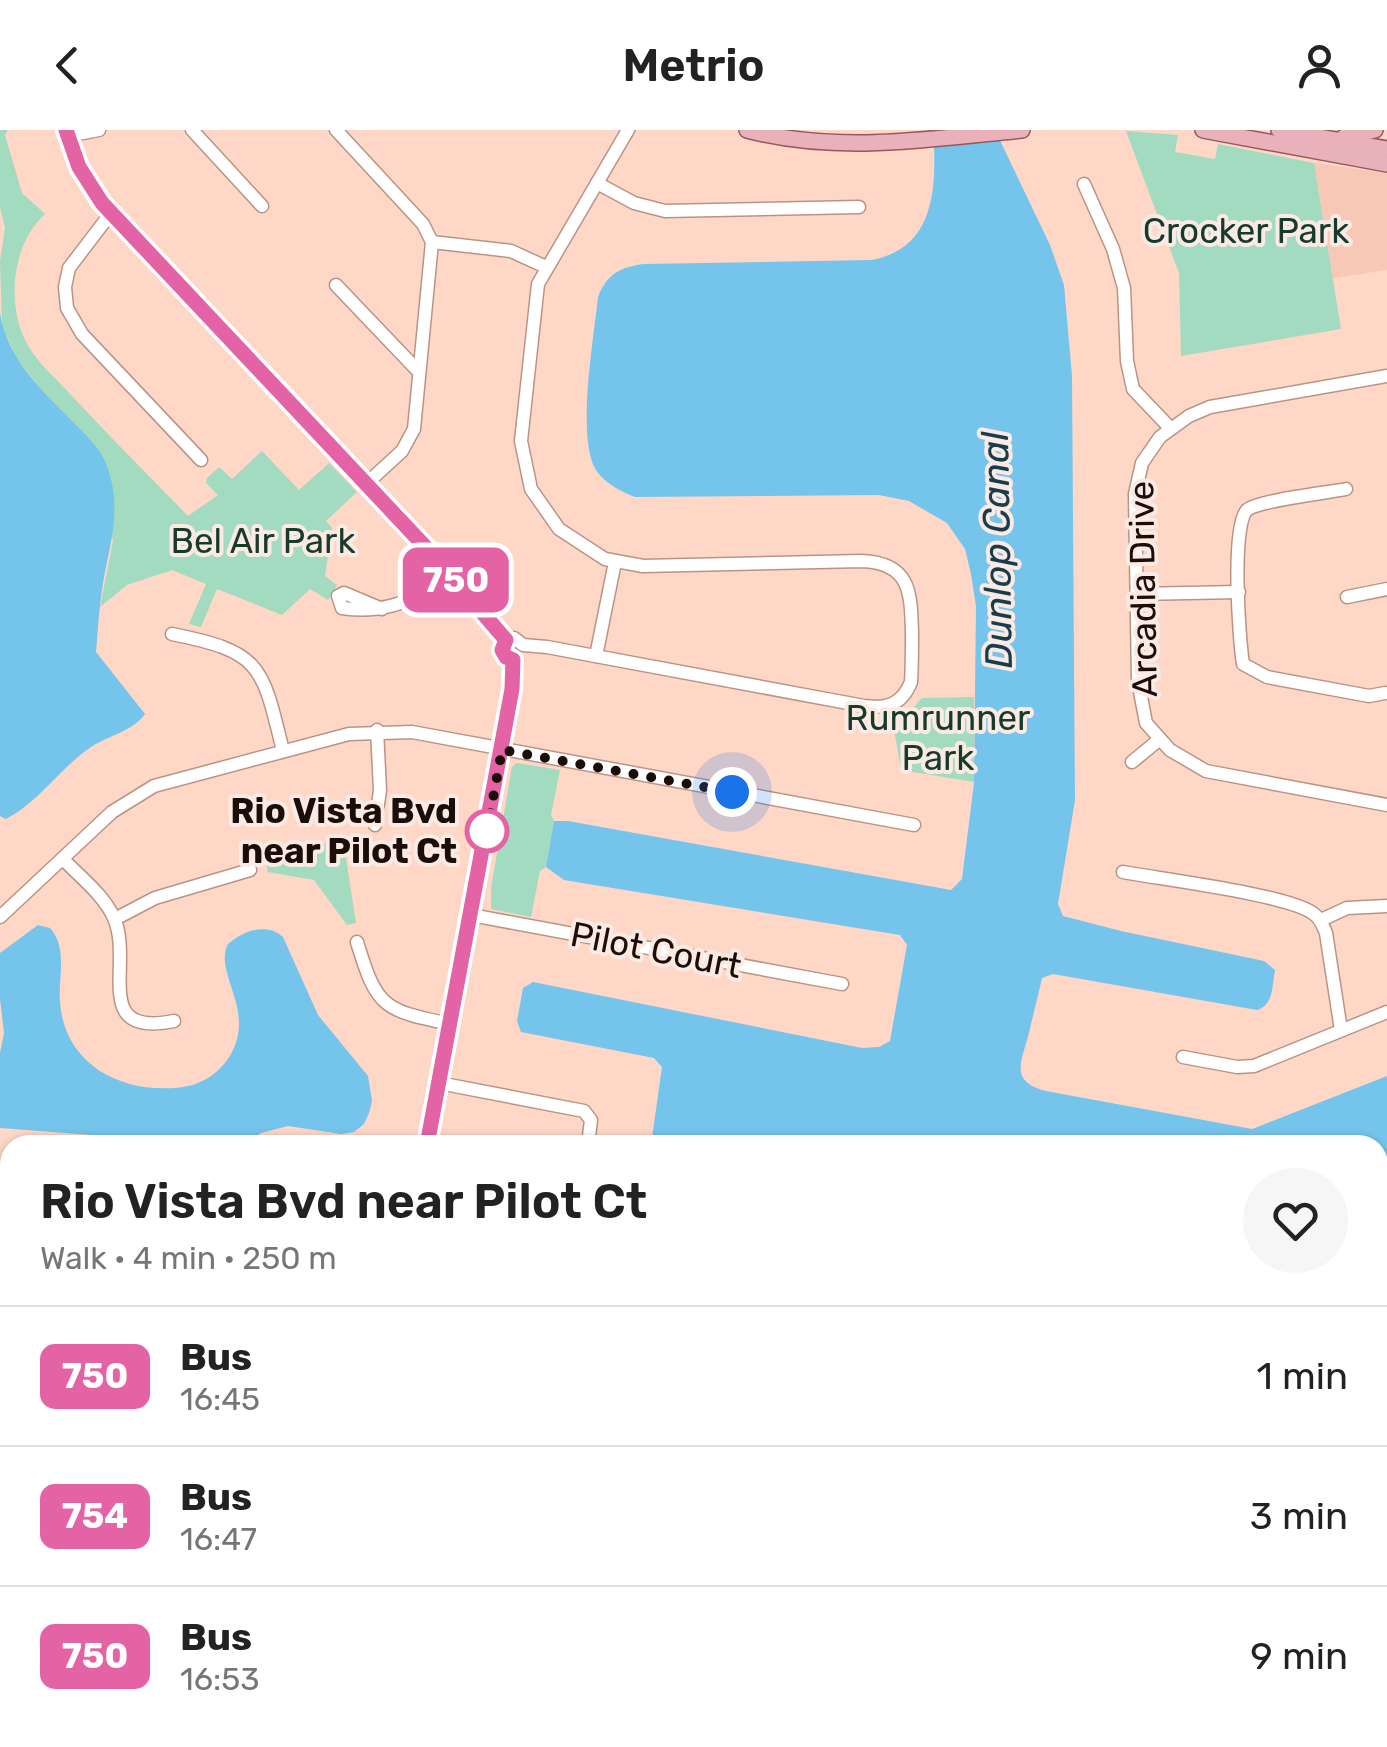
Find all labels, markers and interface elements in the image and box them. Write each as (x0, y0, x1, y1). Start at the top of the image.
icon: back (40, 38, 95, 93)
icon: person (1292, 38, 1347, 93)
text: Metrio (622, 39, 765, 92)
park label: Crocker Park (1143, 210, 1349, 252)
water label: Dunlop Canal (972, 430, 1022, 669)
street label: Arcadia Drive (1120, 480, 1166, 698)
park label: Bel Air Park (171, 520, 355, 562)
line badge: 750 (398, 548, 514, 612)
text: 750 (423, 559, 489, 601)
park label: Rumrunner Park (846, 697, 1030, 779)
your location (707, 767, 757, 817)
place label: Rio Vista Bvd near Pilot Ct (230, 790, 457, 872)
marker: Rio Vista Bvd near Pilot Ct (466, 810, 508, 852)
street label: Pilot Court (567, 913, 745, 987)
button: heart (1243, 1168, 1348, 1273)
text: Rio Vista Bvd near Pilot Ct (40, 1173, 647, 1230)
text: Walk · 4 min · 250 m (40, 1239, 337, 1277)
text: Bus (180, 1334, 252, 1380)
text: 1 min (1256, 1353, 1348, 1399)
text: 750 (62, 1355, 128, 1397)
text: 16:45 (180, 1380, 260, 1418)
text: Bus (180, 1474, 252, 1520)
text: 3 min (1250, 1493, 1348, 1539)
text: 754 (62, 1495, 128, 1537)
text: 16:47 (180, 1520, 257, 1558)
text: Bus (180, 1614, 252, 1660)
text: 9 min (1250, 1633, 1348, 1679)
text: 750 (62, 1635, 128, 1677)
text: 16:53 (180, 1660, 259, 1698)

